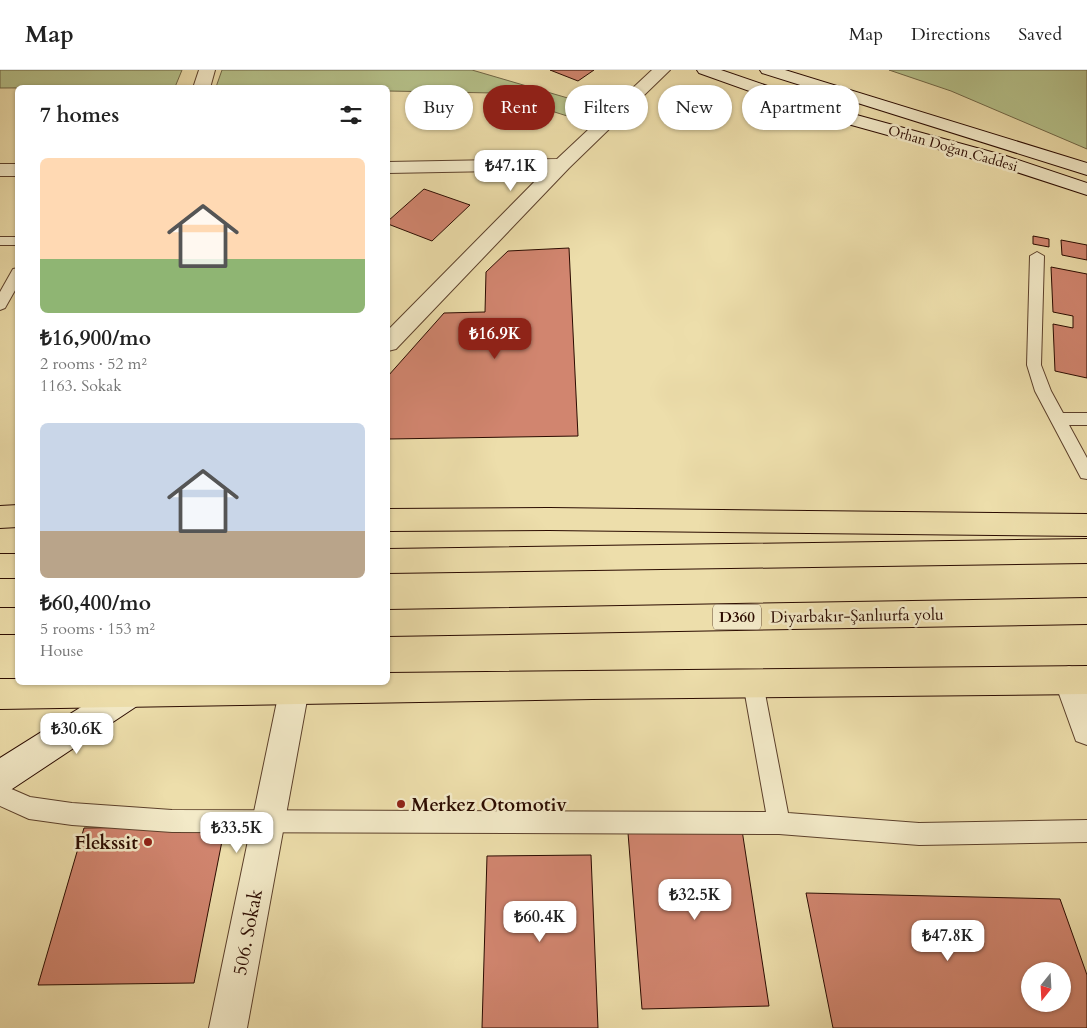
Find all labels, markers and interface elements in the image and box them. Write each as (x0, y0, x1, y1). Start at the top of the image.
text: Map (25, 18, 74, 51)
text: Map (849, 22, 883, 47)
text: Directions (911, 22, 990, 47)
text: Saved (1018, 22, 1062, 47)
chip: Buy (405, 85, 473, 130)
chip: Rent (483, 85, 555, 130)
chip: Filters (565, 85, 648, 130)
chip: New (658, 85, 732, 130)
chip: Apartment (742, 85, 859, 130)
text: 7 homes (40, 101, 119, 130)
icon: filters (337, 101, 365, 129)
street label: Orhan Doğan Caddesi (886, 121, 1020, 176)
pin: ₺47.1K (470, 150, 552, 192)
text: ₺47.1K (485, 155, 537, 177)
icon: home (158, 191, 248, 281)
pin: ₺16.9K (454, 318, 536, 360)
text: ₺16.9K (469, 323, 521, 345)
text: ₺16,900/mo (40, 324, 151, 353)
text: 2 rooms · 52 m² (40, 353, 147, 375)
text: 1163. Sokak (40, 375, 122, 397)
icon: home (158, 456, 248, 546)
text: ₺60,400/mo (40, 589, 151, 618)
street label: Diyarbakır-Şanlıurfa yolu (770, 603, 944, 629)
road number: D360 (713, 604, 761, 630)
text: 5 rooms · 153 m² (40, 618, 155, 640)
text: House (40, 640, 83, 662)
pin: ₺30.6K (36, 712, 118, 755)
text: ₺30.6K (51, 718, 103, 740)
place label: Merkez Otomotiv (411, 792, 567, 818)
marker: Merkez Otomotiv (395, 798, 407, 810)
pin: ₺33.5K (196, 812, 278, 854)
text: ₺33.5K (211, 817, 263, 839)
place label: Flekssit (74, 830, 138, 856)
marker: Flekssit (142, 836, 154, 848)
pin: ₺32.5K (654, 878, 736, 921)
text: ₺32.5K (669, 884, 721, 906)
street label: 506. Sokak (227, 886, 269, 978)
pin: ₺60.4K (499, 900, 581, 943)
text: ₺60.4K (514, 906, 566, 928)
pin: ₺47.8K (907, 920, 989, 962)
text: ₺47.8K (922, 925, 974, 947)
north arrow (1021, 962, 1071, 1012)
map controls (1021, 962, 1071, 1012)

